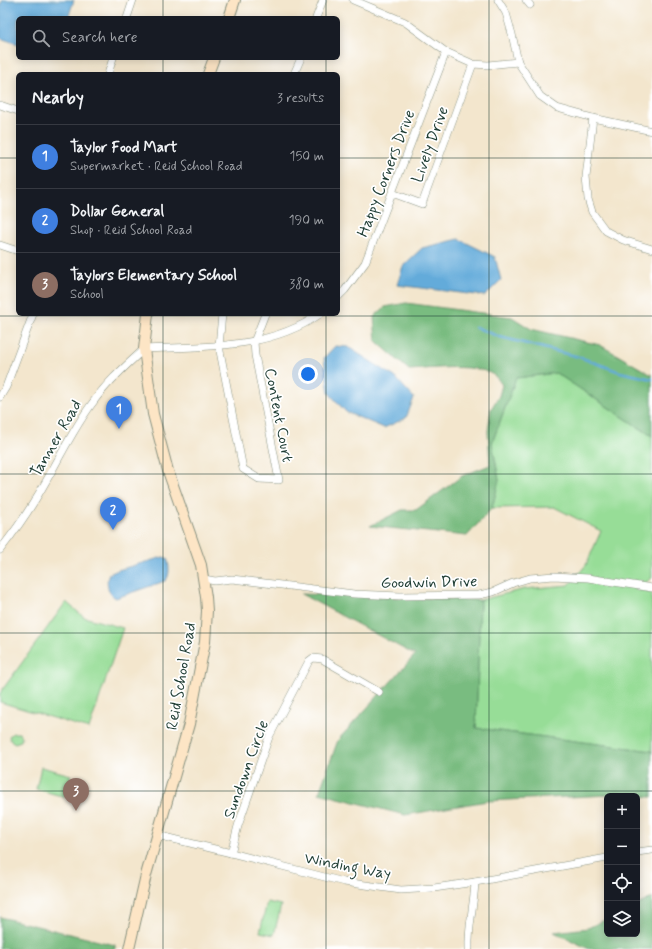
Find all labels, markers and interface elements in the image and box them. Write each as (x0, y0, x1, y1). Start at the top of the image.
search box (16, 16, 340, 60)
icon: search (30, 27, 52, 49)
text: Search here (62, 28, 138, 48)
text: Nearby (32, 87, 84, 109)
text: 3 results (277, 90, 324, 107)
street label: Lively Drive (407, 104, 454, 186)
street label: Happy Corners Drive (352, 107, 420, 240)
text: Taylor Food Mart (70, 138, 177, 158)
text: 1 (42, 148, 48, 165)
text: 150 m (290, 148, 324, 165)
text: Supermarket · Reid School Road (70, 158, 243, 175)
text: Dollar General (70, 202, 164, 222)
text: 2 (42, 212, 48, 229)
text: 190 m (289, 212, 324, 229)
text: Shop · Reid School Road (70, 222, 192, 239)
text: Taylors Elementary School (70, 266, 237, 286)
text: 3 (42, 276, 48, 293)
text: 380 m (289, 276, 324, 293)
text: School (70, 286, 104, 303)
your location (298, 364, 318, 384)
street label: Content Court (259, 366, 298, 464)
street label: Tanner Road (26, 396, 87, 481)
pin: 1 (106, 396, 132, 429)
pin: 2 (100, 497, 126, 530)
street label: Goodwin Drive (381, 571, 478, 594)
street label: Reid School Road (162, 621, 201, 732)
street label: Sundown Circle (219, 717, 274, 822)
pin: 3 (63, 778, 89, 811)
map controls (604, 793, 640, 937)
button: + (604, 793, 640, 829)
button: − (604, 829, 640, 865)
street label: Winding Way (303, 848, 393, 886)
button: locate (604, 865, 640, 901)
button: layers (604, 901, 640, 937)

